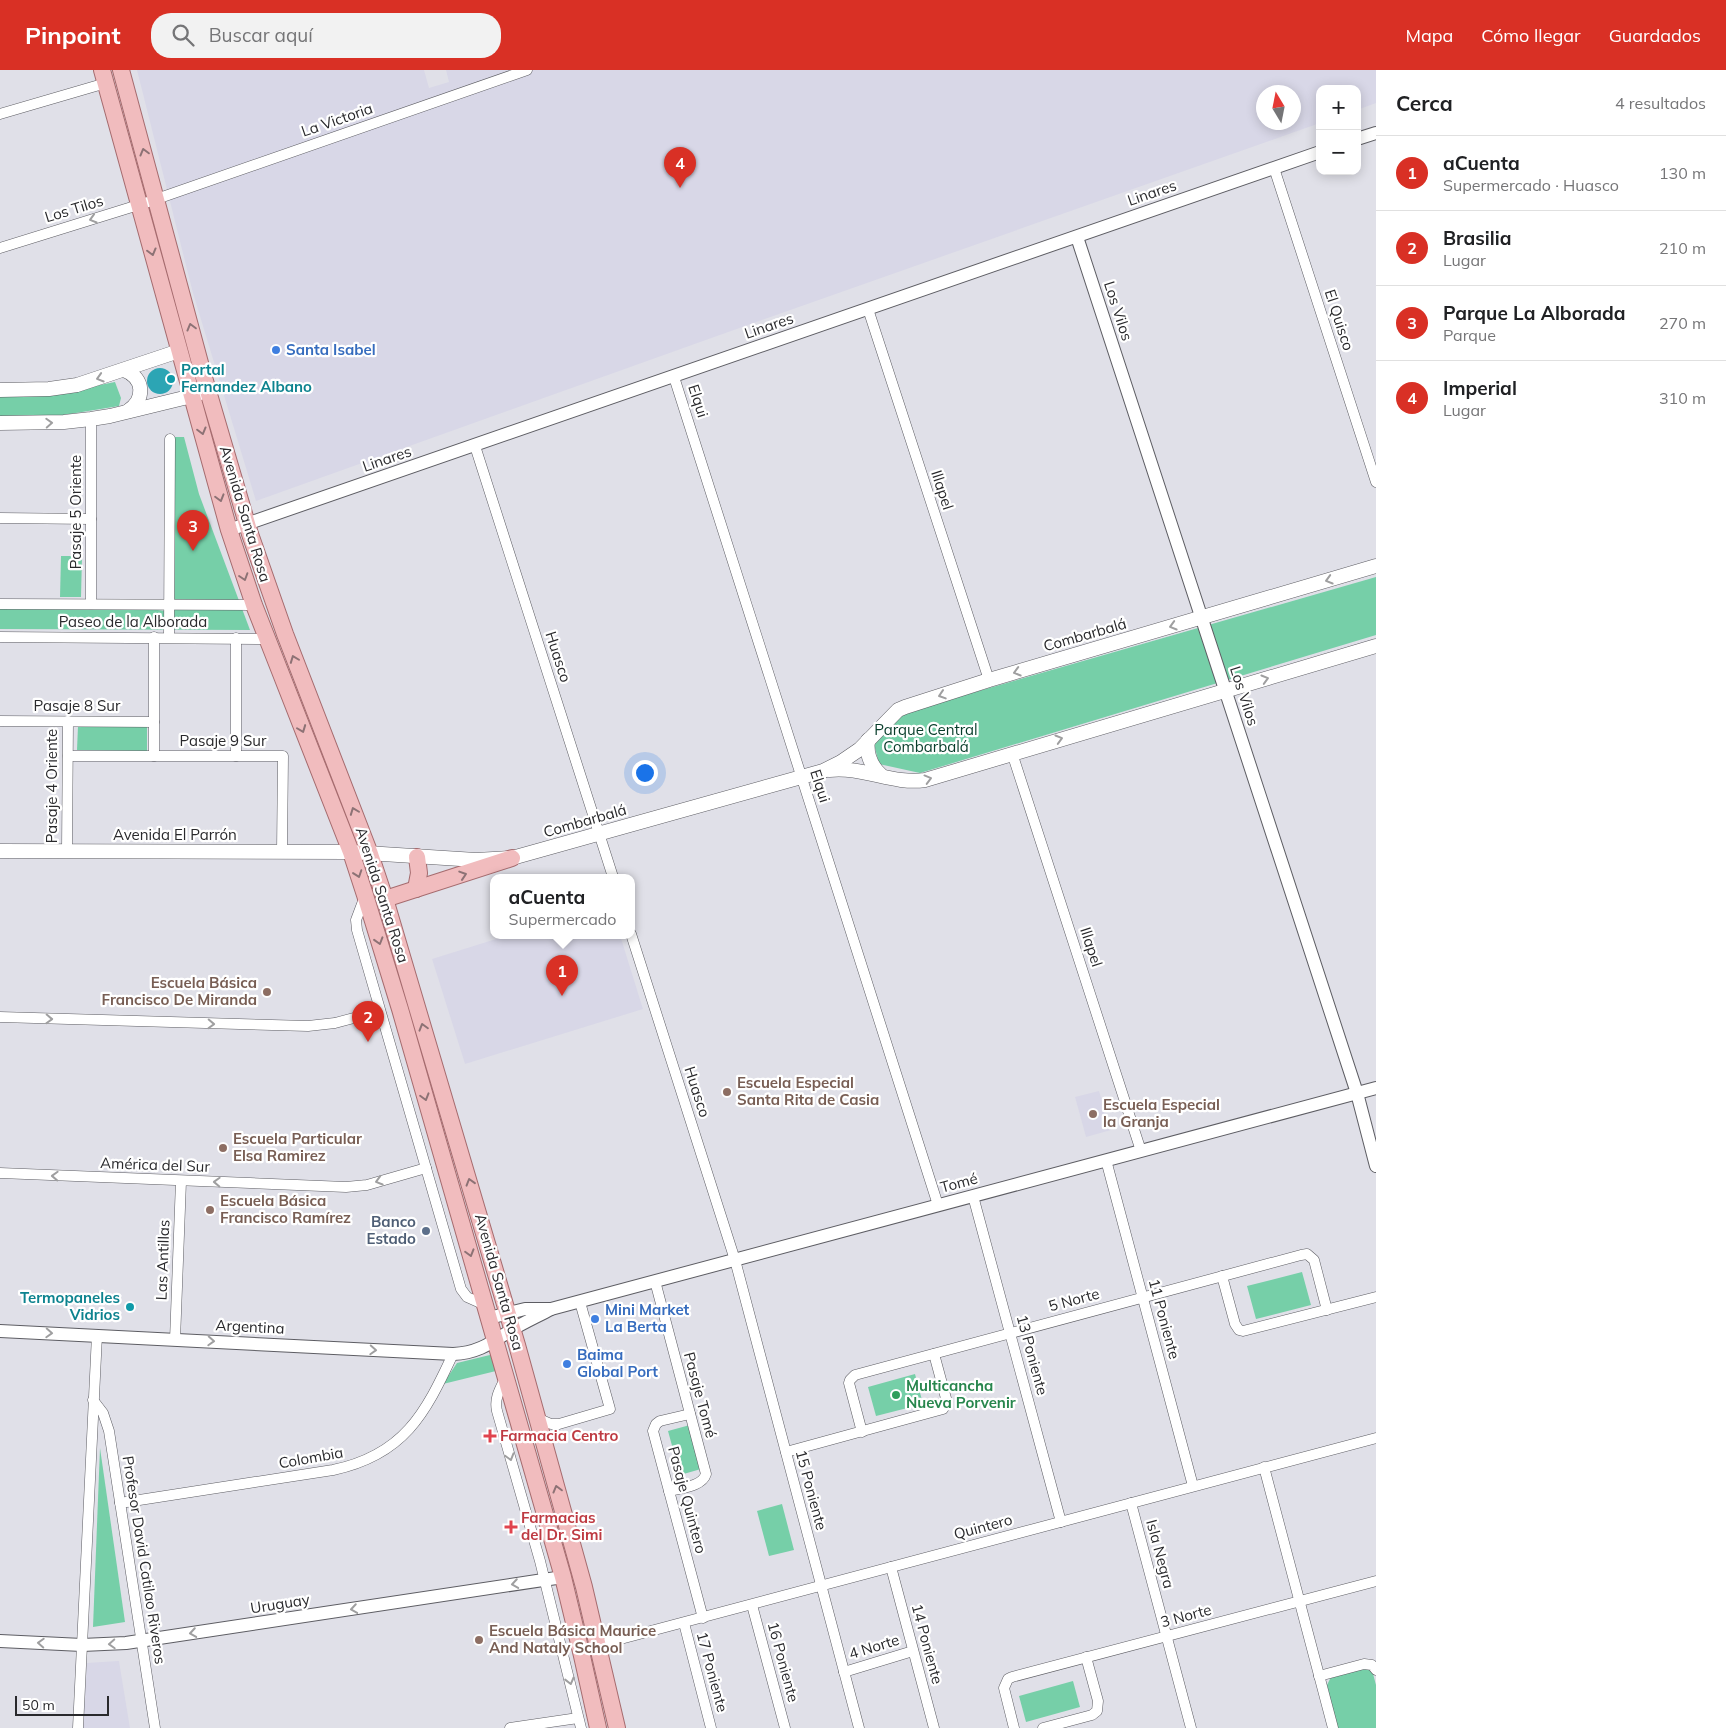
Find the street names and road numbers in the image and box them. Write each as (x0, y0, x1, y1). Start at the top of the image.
street label: La Victoria (299, 98, 375, 141)
street label: Linares (1125, 175, 1179, 210)
street label: Los Tilos (42, 191, 105, 226)
street label: Los Vilos (1100, 279, 1137, 343)
street label: El Quisco (1321, 287, 1358, 353)
street label: Linares (742, 308, 796, 343)
street label: Elqui (684, 382, 713, 420)
street label: Linares (360, 441, 414, 476)
street label: Avenida Santa Rosa (216, 443, 275, 584)
street label: Pasaje 5 Oriente (66, 455, 85, 569)
street label: Illapel (927, 468, 958, 512)
street label: Paseo de la Alborada (59, 612, 207, 631)
street label: Combarbalá (1041, 614, 1129, 655)
street label: Huasco (541, 629, 576, 685)
street label: Los Vilos (1226, 664, 1263, 728)
street label: Pasaje 8 Sur (34, 696, 121, 715)
street label: Pasaje 4 Oriente (42, 729, 61, 843)
street label: Pasaje 9 Sur (180, 731, 267, 750)
street label: Elqui (806, 767, 835, 805)
street label: Combarbalá (541, 800, 629, 841)
street label: Avenida El Parrón (113, 825, 237, 844)
street label: Avenida Santa Rosa (352, 825, 413, 965)
street label: Illapel (1076, 925, 1107, 969)
street label: Huasco (680, 1064, 715, 1120)
street label: América del Sur (100, 1153, 211, 1176)
street label: Tomé (938, 1168, 980, 1197)
street label: Avenida Santa Rosa (471, 1211, 528, 1352)
street label: Las Antillas (152, 1219, 173, 1301)
street label: 11 Poniente (1145, 1277, 1184, 1361)
street label: 5 Norte (1046, 1284, 1101, 1315)
street label: 13 Poniente (1013, 1313, 1052, 1397)
street label: Argentina (215, 1315, 285, 1338)
street label: Pasaje Tomé (680, 1350, 721, 1440)
street label: Colombia (277, 1442, 345, 1473)
street label: Pasaje Quintero (664, 1444, 711, 1556)
street label: 15 Poniente (792, 1448, 831, 1532)
street label: Profesor David Catilao Riveros (119, 1454, 170, 1665)
street label: Quintero (952, 1510, 1014, 1543)
street label: Isla Negra (1142, 1517, 1179, 1590)
street label: Uruguay (249, 1589, 311, 1618)
street label: 3 Norte (1158, 1600, 1213, 1631)
street label: 14 Poniente (908, 1602, 947, 1686)
street label: 16 Poniente (764, 1620, 803, 1704)
street label: 17 Poniente (693, 1630, 732, 1714)
street label: 4 Norte (846, 1630, 901, 1663)

